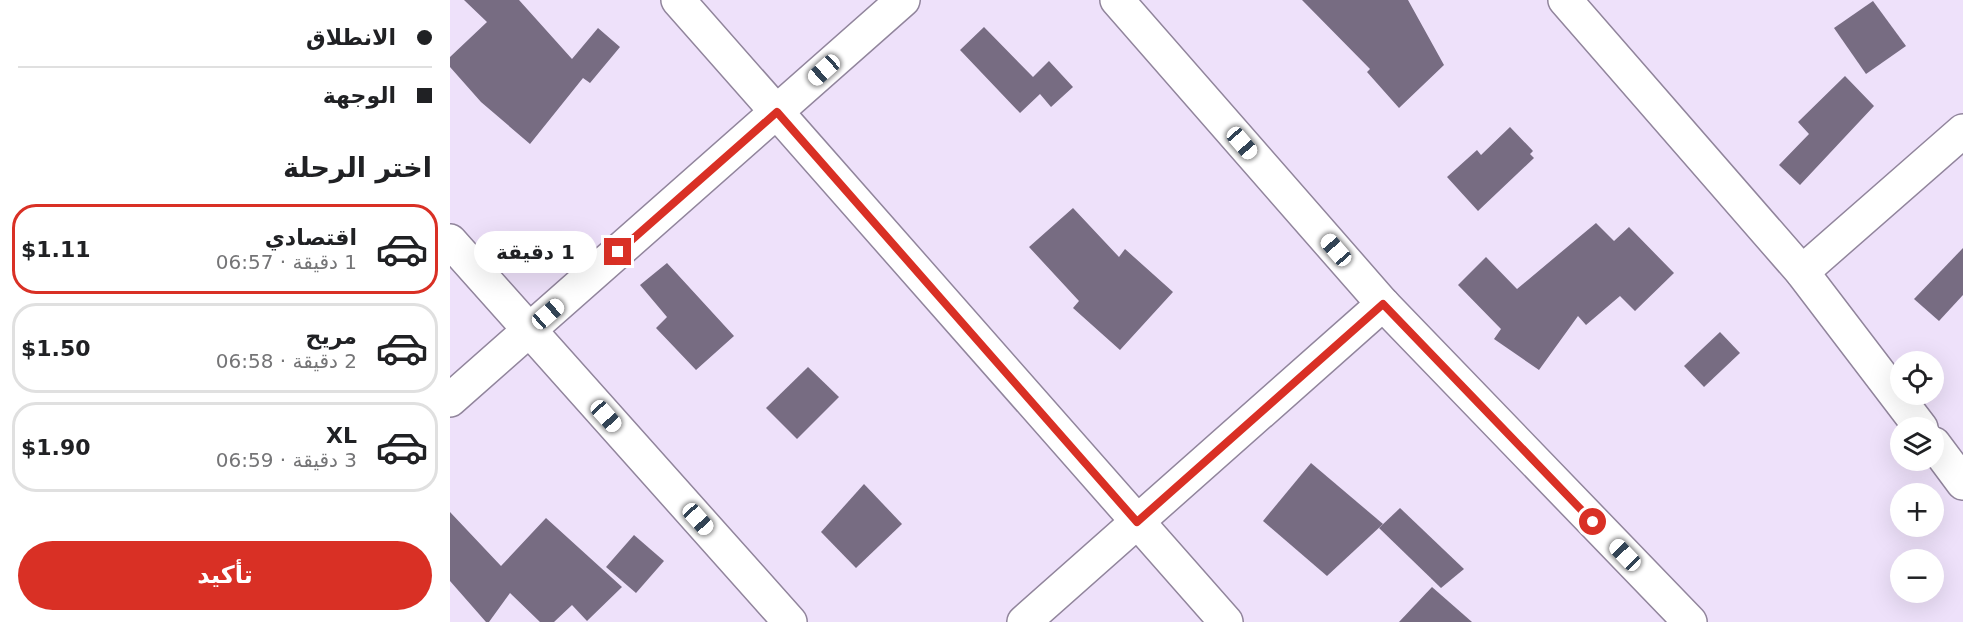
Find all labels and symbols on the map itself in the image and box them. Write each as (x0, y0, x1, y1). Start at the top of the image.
car (805, 51, 843, 89)
car (1223, 124, 1261, 162)
callout: 1 دقيقة (474, 231, 597, 273)
car (1317, 231, 1355, 269)
route end (604, 238, 631, 265)
car (529, 295, 567, 333)
car (587, 397, 625, 435)
car (679, 500, 717, 538)
route start (1579, 508, 1606, 535)
car (1606, 536, 1644, 574)

